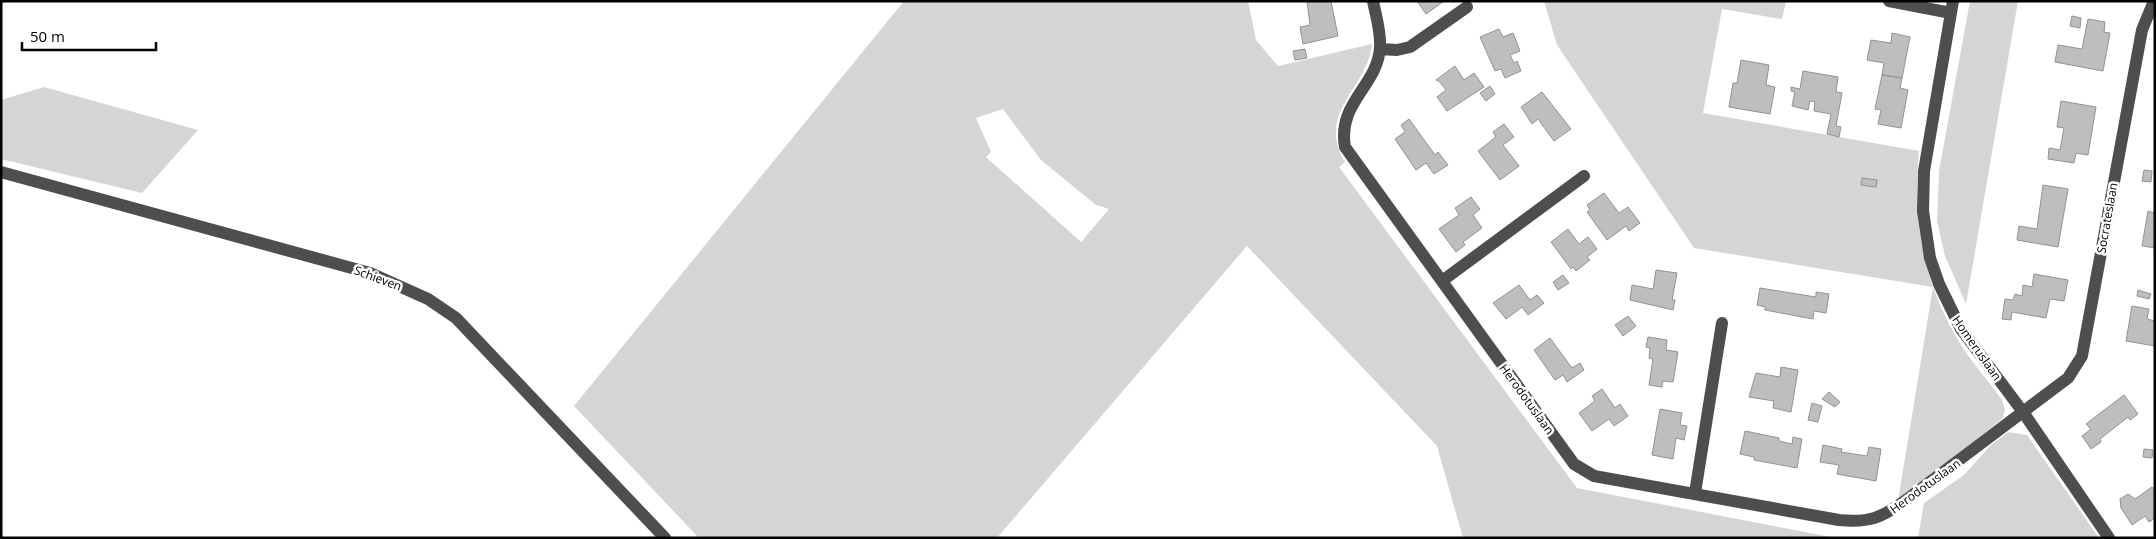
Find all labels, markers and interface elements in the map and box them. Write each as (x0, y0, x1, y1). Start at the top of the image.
scale bar (22, 20, 156, 52)
text: 50 m (30, 26, 65, 46)
street label: Socrateslaan (2092, 181, 2122, 255)
street label: Schieven (352, 262, 404, 294)
street label: Homeruslaan (1948, 312, 2006, 384)
street label: Herodotuslaan (1496, 360, 1558, 438)
street label: Herodotuslaan (1886, 455, 1964, 517)

